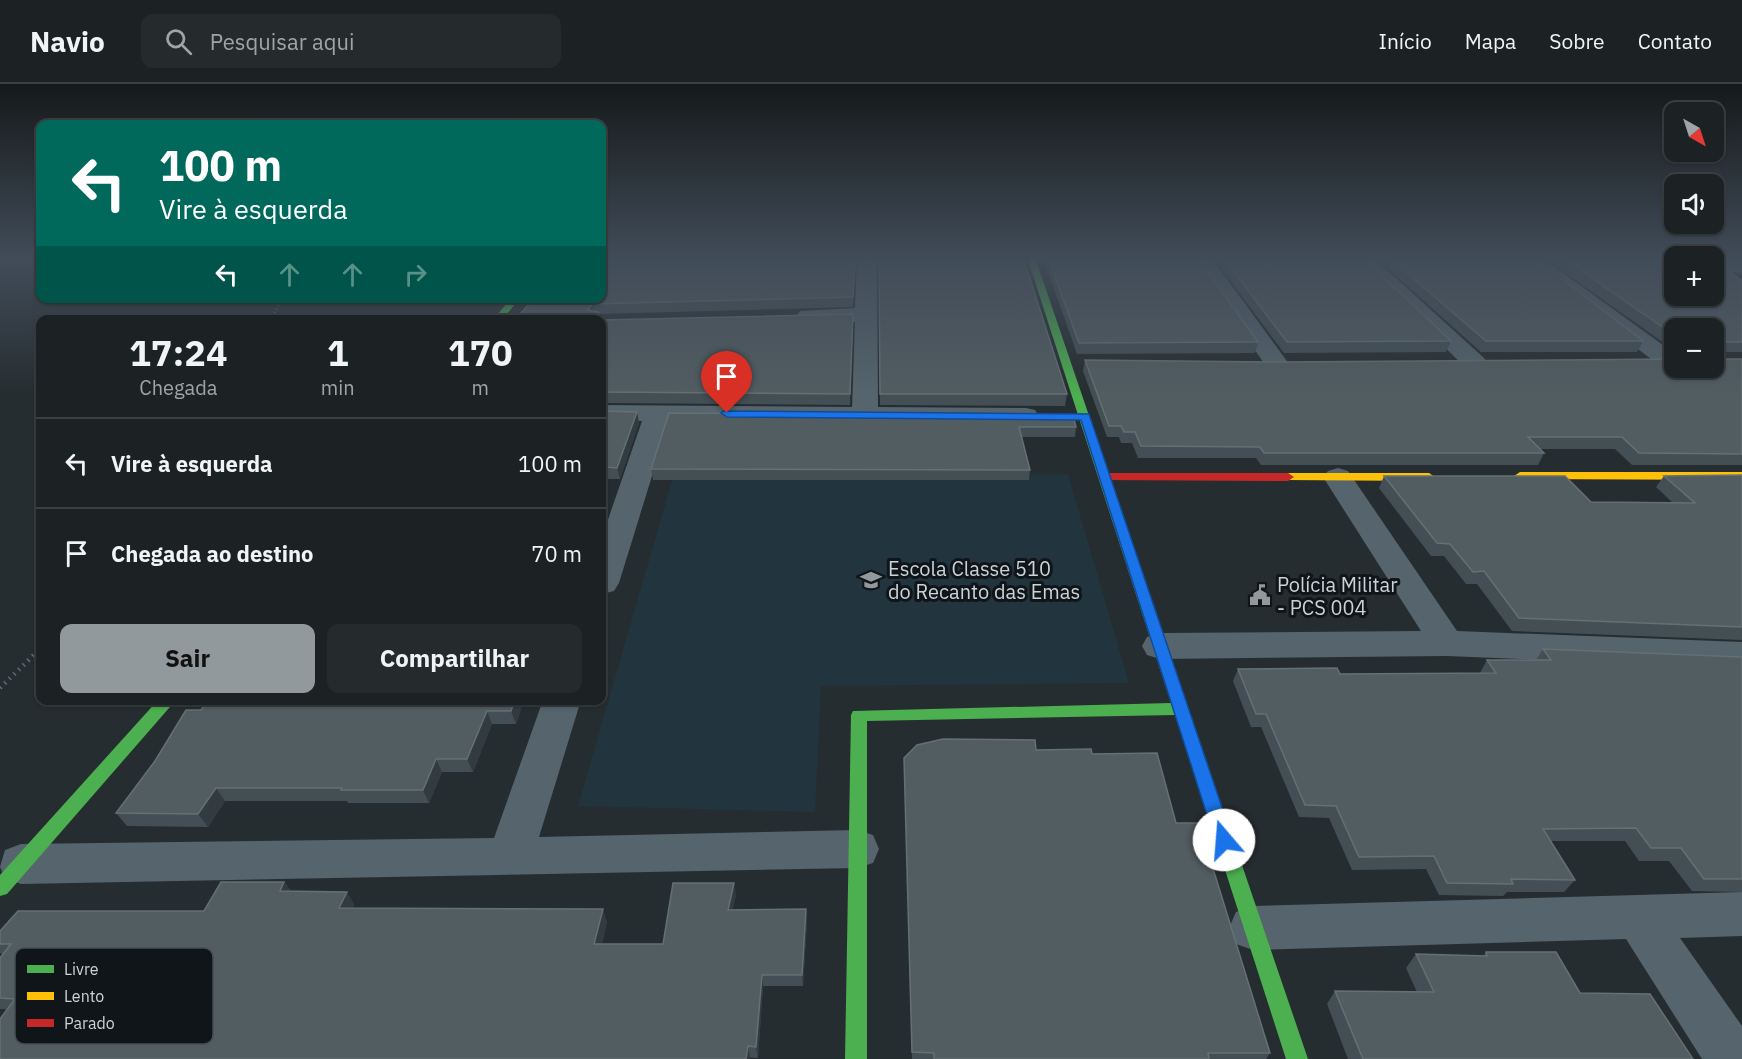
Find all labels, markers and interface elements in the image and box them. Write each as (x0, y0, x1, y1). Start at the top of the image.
search box (141, 14, 561, 68)
text: Navio (30, 23, 105, 60)
icon: search (162, 25, 195, 58)
text: Pesquisar aqui (210, 27, 354, 56)
text: Início (1379, 27, 1432, 55)
text: Mapa (1465, 27, 1516, 55)
text: Sobre (1549, 27, 1605, 55)
text: Contato (1638, 27, 1712, 55)
north arrow (1664, 102, 1724, 162)
map controls (1664, 102, 1724, 378)
text: 100 m (159, 138, 282, 193)
icon: left (60, 144, 138, 222)
button: sound (1664, 174, 1724, 234)
text: Vire à esquerda (159, 191, 348, 226)
button: + (1664, 246, 1724, 306)
icon: left (210, 258, 243, 291)
icon: ahead (273, 258, 306, 291)
icon: ahead (336, 258, 369, 291)
icon: right (399, 258, 432, 291)
button: − (1664, 318, 1724, 378)
text: 17:24 (129, 329, 228, 376)
text: 1 (327, 329, 349, 376)
text: 170 (448, 329, 513, 376)
pin (701, 351, 752, 413)
icon: arrive (710, 360, 743, 393)
text: Chegada (139, 374, 218, 401)
text: min (321, 374, 355, 401)
text: m (472, 374, 489, 401)
icon: left (60, 447, 93, 480)
text: Vire à esquerda (111, 449, 273, 478)
text: 100 m (518, 449, 582, 478)
icon: arrive (60, 537, 93, 570)
text: Chegada ao destino (111, 539, 314, 568)
text: 70 m (531, 539, 582, 568)
place label: Escola Classe 510 do Recanto das Emas (888, 555, 1080, 605)
school or university icon: Escola Classe 510 do Recanto das Emas (859, 568, 883, 592)
place label: Polícia Militar - PCS 004 (1277, 571, 1398, 621)
public building icon: Polícia Militar - PCS 004 (1248, 583, 1272, 607)
button: Sair (60, 624, 315, 693)
button: Compartilhar (327, 624, 582, 693)
position arrow (1192, 808, 1256, 872)
legend (15, 948, 213, 1044)
text: Livre (64, 959, 99, 979)
text: Lento (64, 986, 104, 1006)
text: Parado (64, 1013, 115, 1033)

